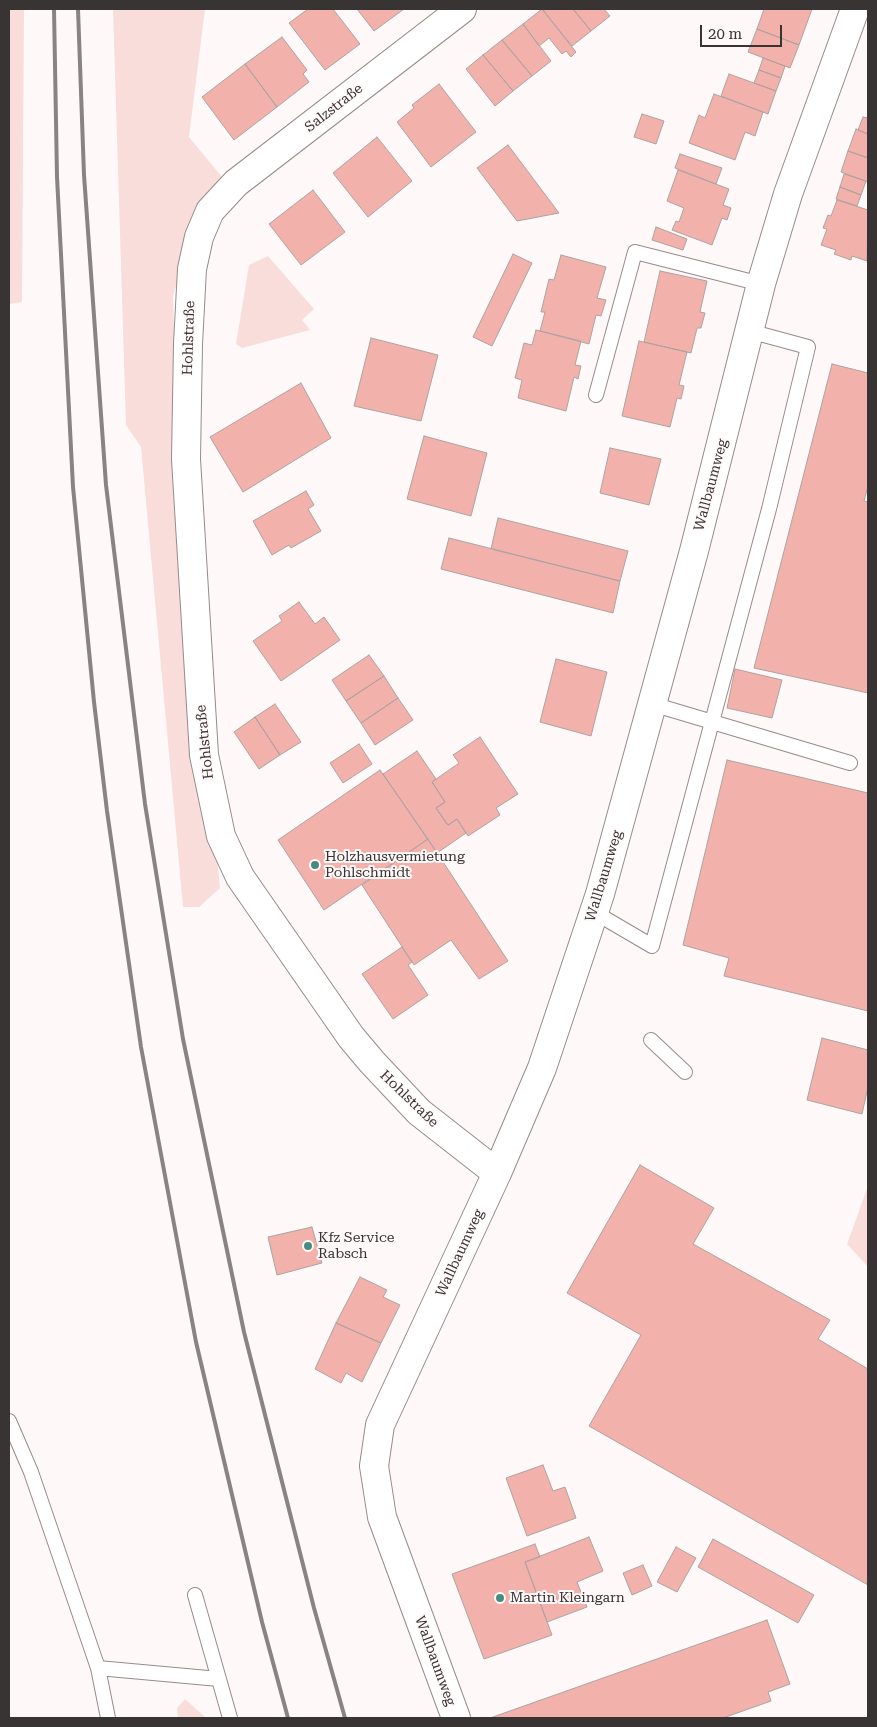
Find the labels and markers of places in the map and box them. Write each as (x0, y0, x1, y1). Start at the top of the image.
place label: Holzhausvermietung Pohlschmidt (325, 849, 465, 882)
marker: Holzhausvermietung Pohlschmidt (309, 859, 321, 871)
place label: Kfz Service Rabsch (318, 1230, 394, 1262)
marker: Kfz Service Rabsch (302, 1240, 314, 1252)
place label: Martin Kleingarn (510, 1590, 625, 1606)
marker: Martin Kleingarn (494, 1592, 506, 1604)

